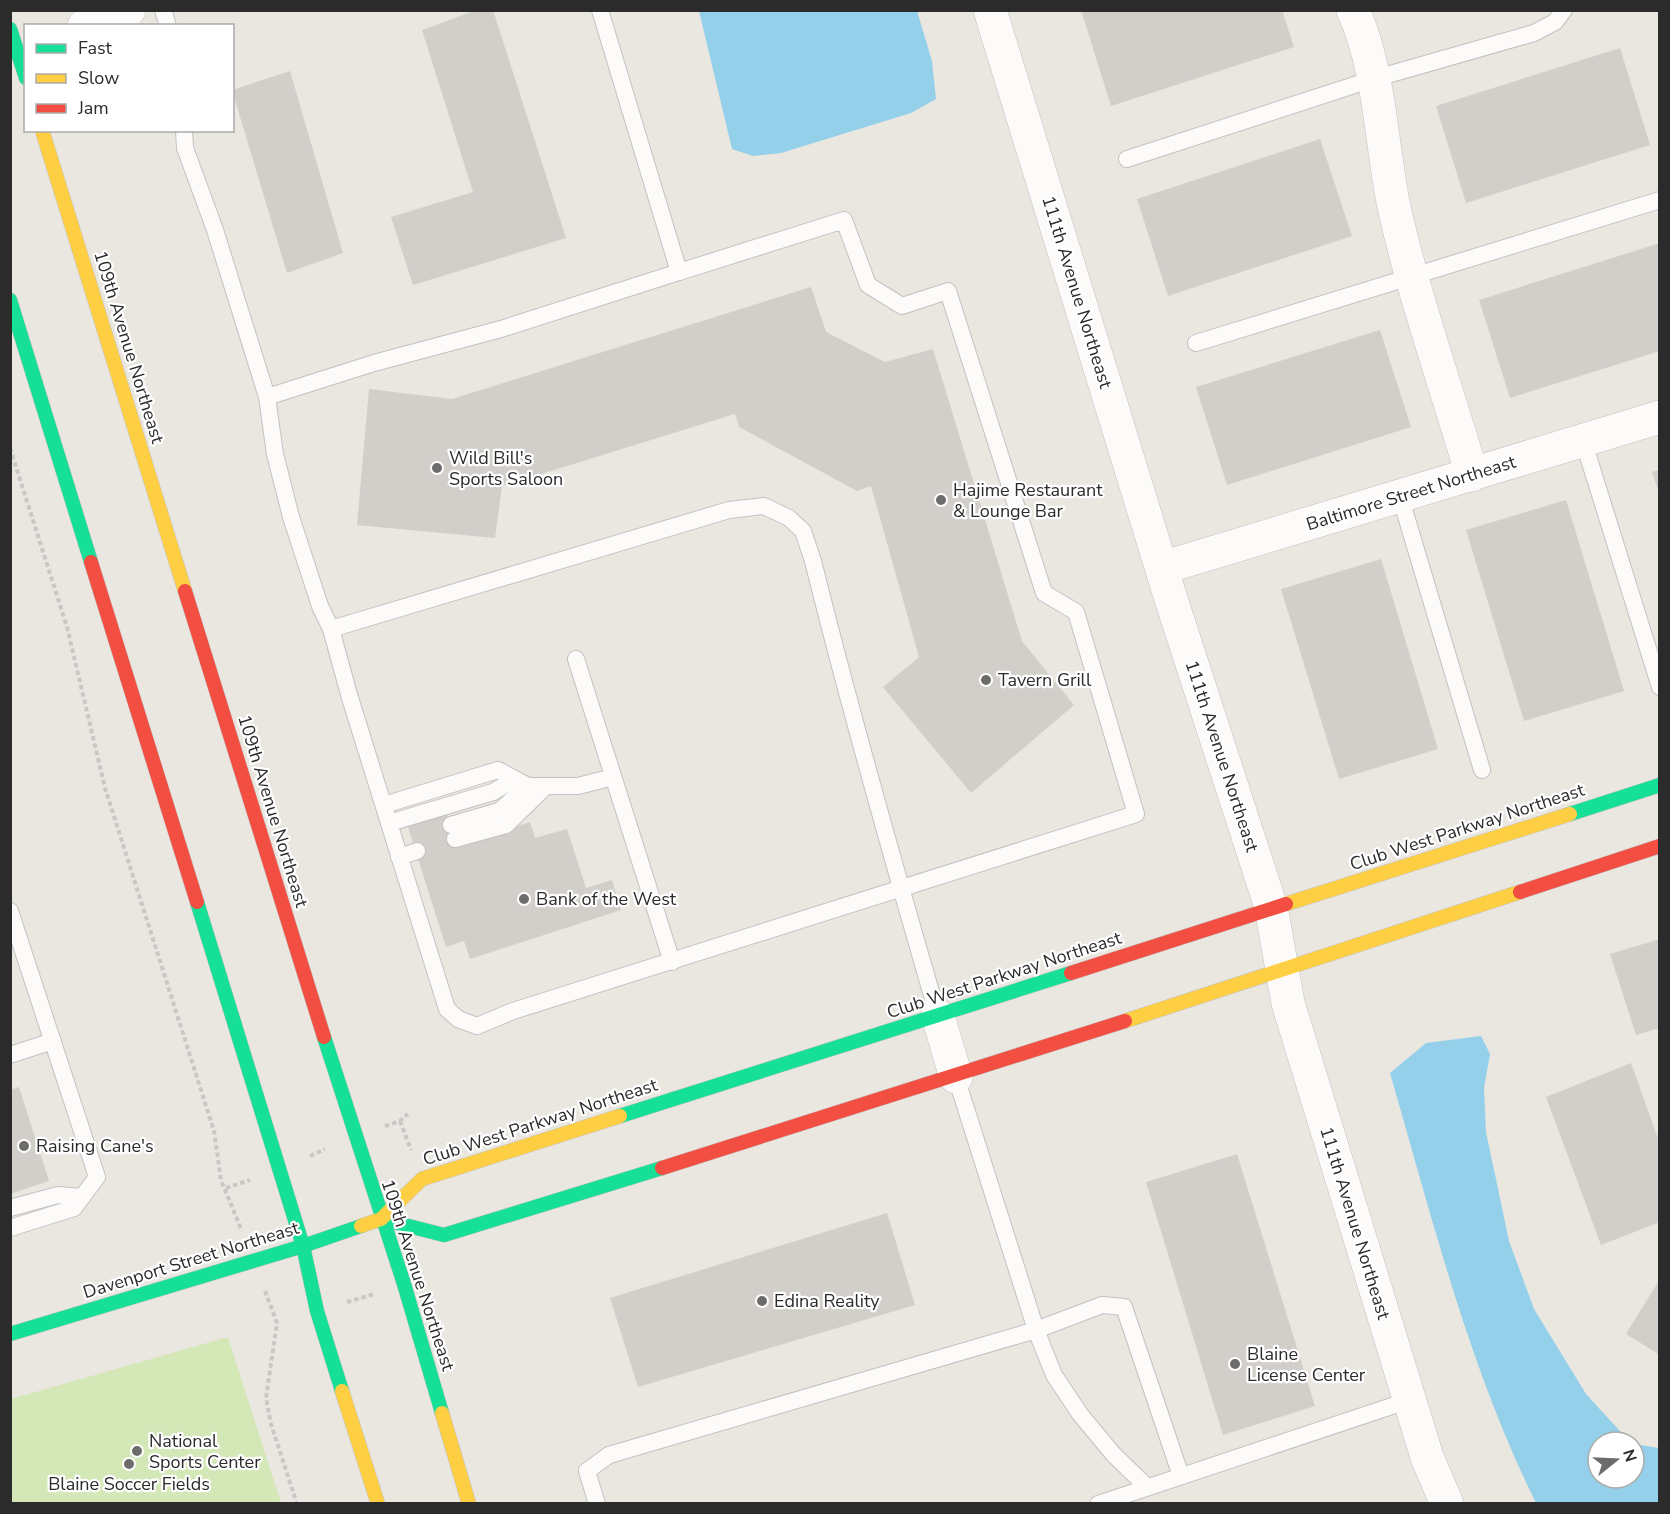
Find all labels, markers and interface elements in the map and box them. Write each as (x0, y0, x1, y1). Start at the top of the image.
legend (24, 24, 234, 132)
text: Fast (78, 36, 113, 60)
text: Slow (78, 66, 119, 90)
text: Jam (77, 96, 109, 120)
street label: 111th Avenue Northeast (1036, 193, 1118, 392)
street label: 109th Avenue Northeast (88, 248, 170, 447)
place label: Wild Bill's Sports Saloon (449, 446, 563, 491)
street label: Baltimore Street Northeast (1303, 449, 1519, 536)
marker: Wild Bill's Sports Saloon (430, 461, 444, 475)
place label: Hajime Restaurant & Lounge Bar (953, 478, 1103, 523)
marker: Hajime Restaurant & Lounge Bar (934, 493, 948, 507)
street label: 111th Avenue Northeast (1180, 657, 1265, 856)
place label: Tavern Grill (998, 668, 1092, 692)
marker: Tavern Grill (979, 673, 993, 687)
street label: 109th Avenue Northeast (232, 712, 314, 911)
street label: Club West Parkway Northeast (1347, 777, 1588, 876)
place label: Bank of the West (536, 887, 677, 911)
marker: Bank of the West (517, 892, 531, 906)
street label: Club West Parkway Northeast (884, 925, 1125, 1024)
street label: Club West Parkway Northeast (420, 1072, 661, 1171)
street label: 111th Avenue Northeast (1314, 1124, 1396, 1323)
place label: Raising Cane's (36, 1134, 154, 1158)
marker: Raising Cane's (17, 1139, 31, 1153)
street label: 109th Avenue Northeast (376, 1176, 461, 1375)
street label: Davenport Street Northeast (80, 1215, 303, 1304)
place label: Edina Reality (774, 1289, 880, 1313)
marker: Edina Reality (755, 1294, 769, 1308)
place label: Blaine License Center (1247, 1342, 1366, 1387)
marker: Blaine License Center (1228, 1357, 1242, 1371)
place label: National Sports Center (149, 1429, 261, 1474)
north arrow (1586, 1430, 1646, 1490)
marker: National Sports Center (130, 1444, 144, 1458)
text: N (1617, 1447, 1642, 1465)
marker: Blaine Soccer Fields (122, 1457, 136, 1471)
place label: Blaine Soccer Fields (48, 1472, 210, 1496)

